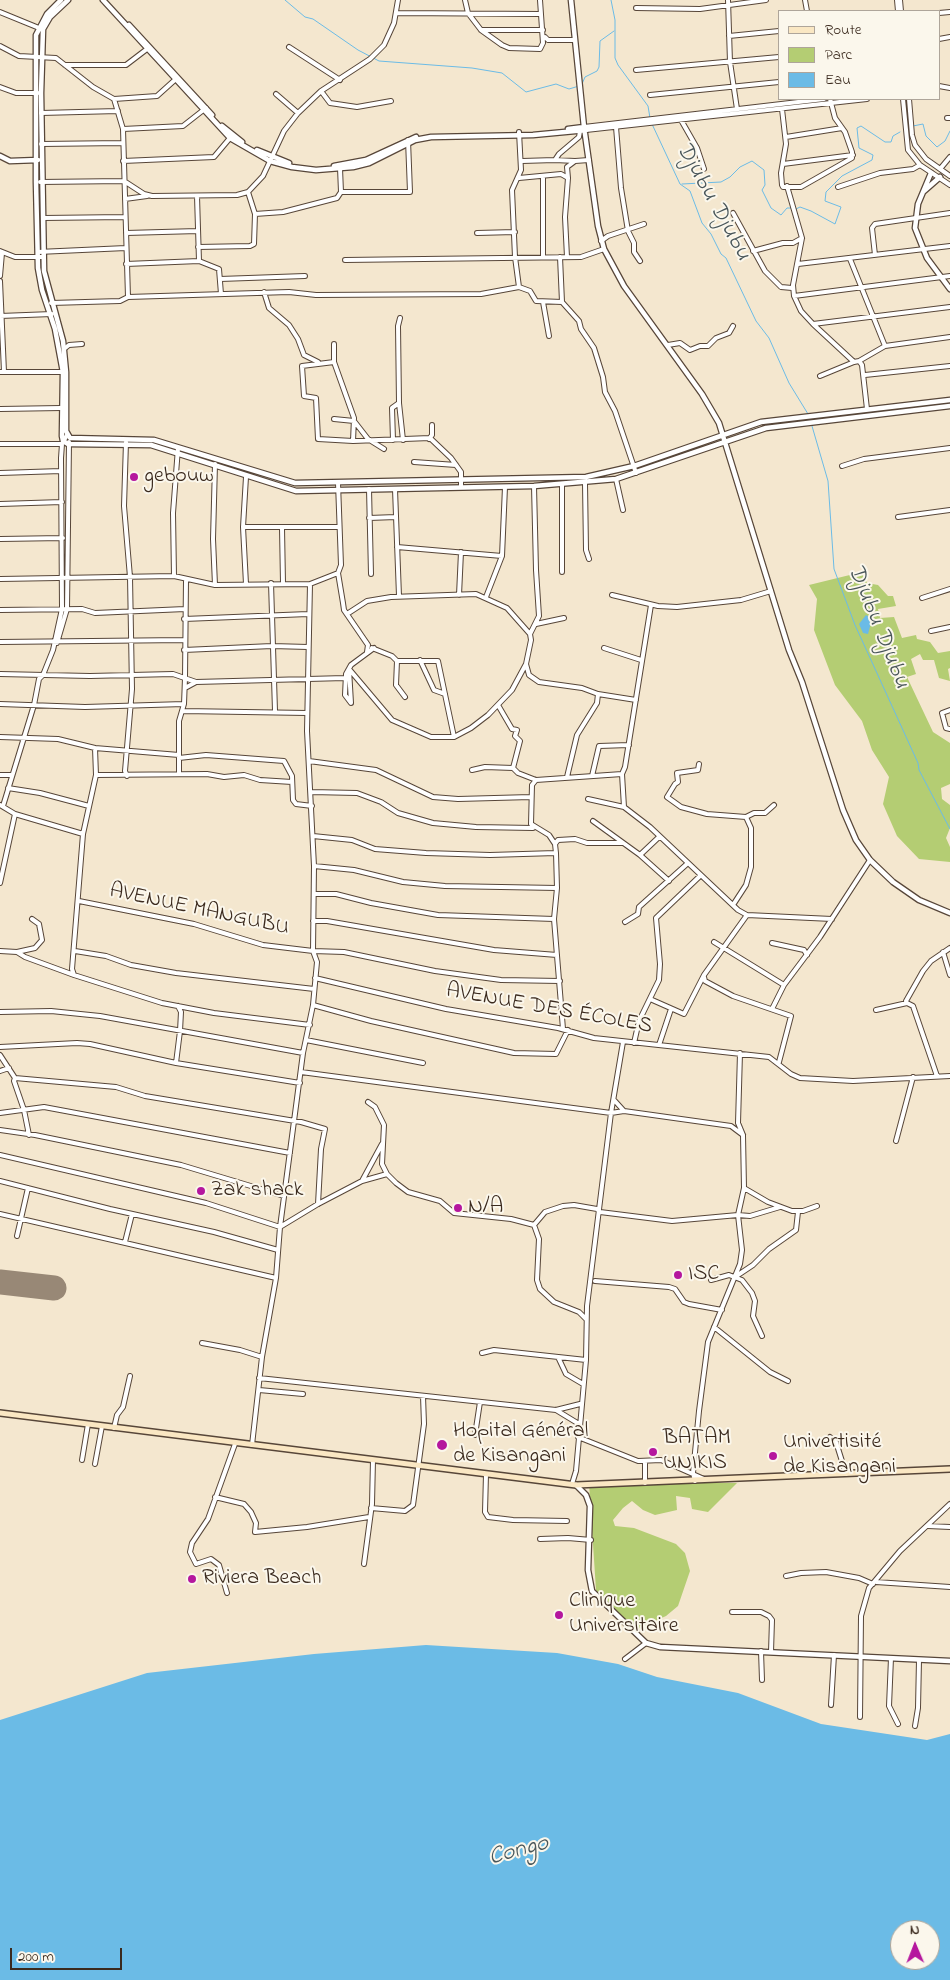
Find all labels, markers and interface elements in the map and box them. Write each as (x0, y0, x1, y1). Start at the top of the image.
legend (778, 10, 940, 100)
text: Route (825, 19, 861, 41)
text: Parc (825, 44, 852, 66)
text: Eau (825, 69, 851, 91)
water label: Djubu Djubu (668, 138, 756, 266)
place label: gebouw (144, 464, 214, 490)
marker: gebouw (128, 471, 140, 483)
water label: Djubu Djubu (839, 561, 915, 693)
street label: AVENUE MANGUBU (107, 879, 291, 943)
street label: AVENUE DES ÉCOLES (444, 979, 654, 1041)
place label: Zak shack (211, 1178, 303, 1204)
marker: Zak shack (195, 1185, 207, 1197)
place label: N/A (468, 1195, 503, 1221)
marker: N/A (452, 1202, 464, 1214)
place label: ISC (688, 1262, 719, 1288)
marker: ISC (672, 1269, 684, 1281)
place label: Hopital Général de Kisangani (453, 1419, 588, 1470)
place label: BATAM UNIKIS (663, 1426, 731, 1478)
place label: Univertisité de Kisangani (783, 1430, 896, 1482)
marker: Hopital Général de Kisangani (435, 1438, 449, 1452)
marker: BATAM UNIKIS (647, 1446, 659, 1458)
marker: Univertisité de Kisangani (767, 1450, 779, 1462)
place label: Riviera Beach (202, 1566, 321, 1592)
marker: Riviera Beach (186, 1573, 198, 1585)
place label: Clinique Universitaire (569, 1589, 679, 1640)
marker: Clinique Universitaire (553, 1609, 565, 1621)
water label: Congo (486, 1830, 552, 1874)
north arrow (890, 1920, 940, 1970)
text: N (910, 1920, 920, 1941)
scale bar (12, 1938, 125, 1970)
text: 200 m (18, 1946, 54, 1968)

